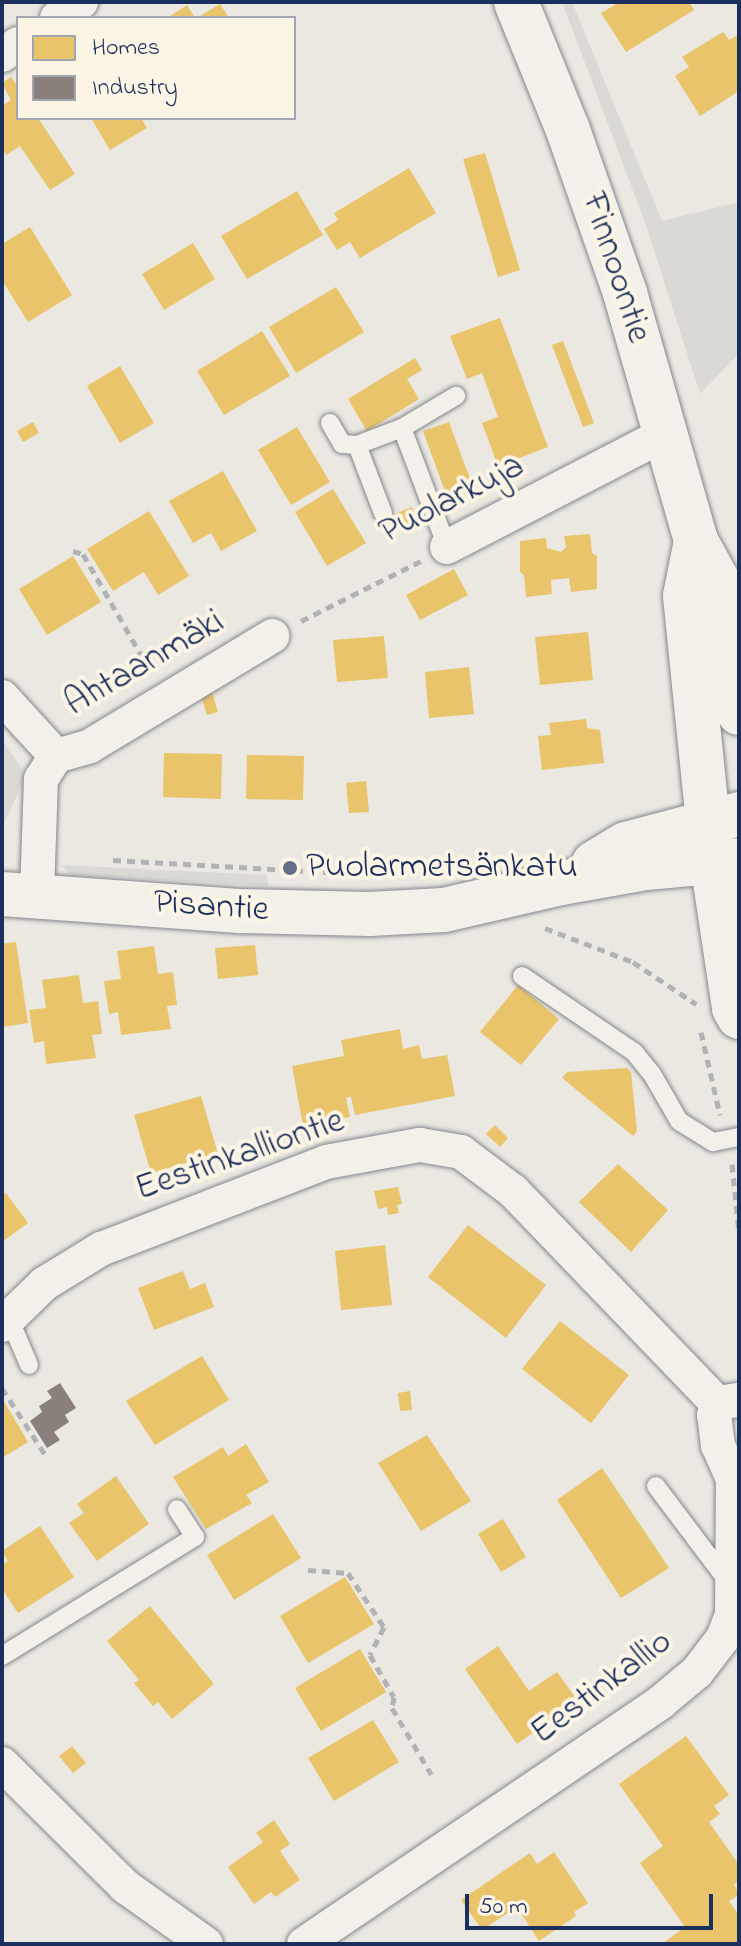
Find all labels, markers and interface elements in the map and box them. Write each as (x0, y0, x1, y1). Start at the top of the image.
legend (16, 16, 296, 120)
text: Homes (92, 31, 160, 66)
text: Industry (92, 71, 178, 106)
street label: Finnoontie (570, 188, 660, 348)
street label: Puolarkuja (373, 445, 531, 555)
street label: Ahtaanmäki (58, 601, 232, 727)
place label: Puolarmetsänkatu (306, 846, 578, 890)
marker: Puolarmetsänkatu (281, 859, 299, 877)
street label: Pisantie (152, 881, 270, 933)
street label: Eestinkalliontie (130, 1100, 350, 1212)
street label: Eestinkallio (523, 1621, 681, 1755)
scale bar (469, 1878, 717, 1928)
text: 50 m (479, 1890, 528, 1925)

